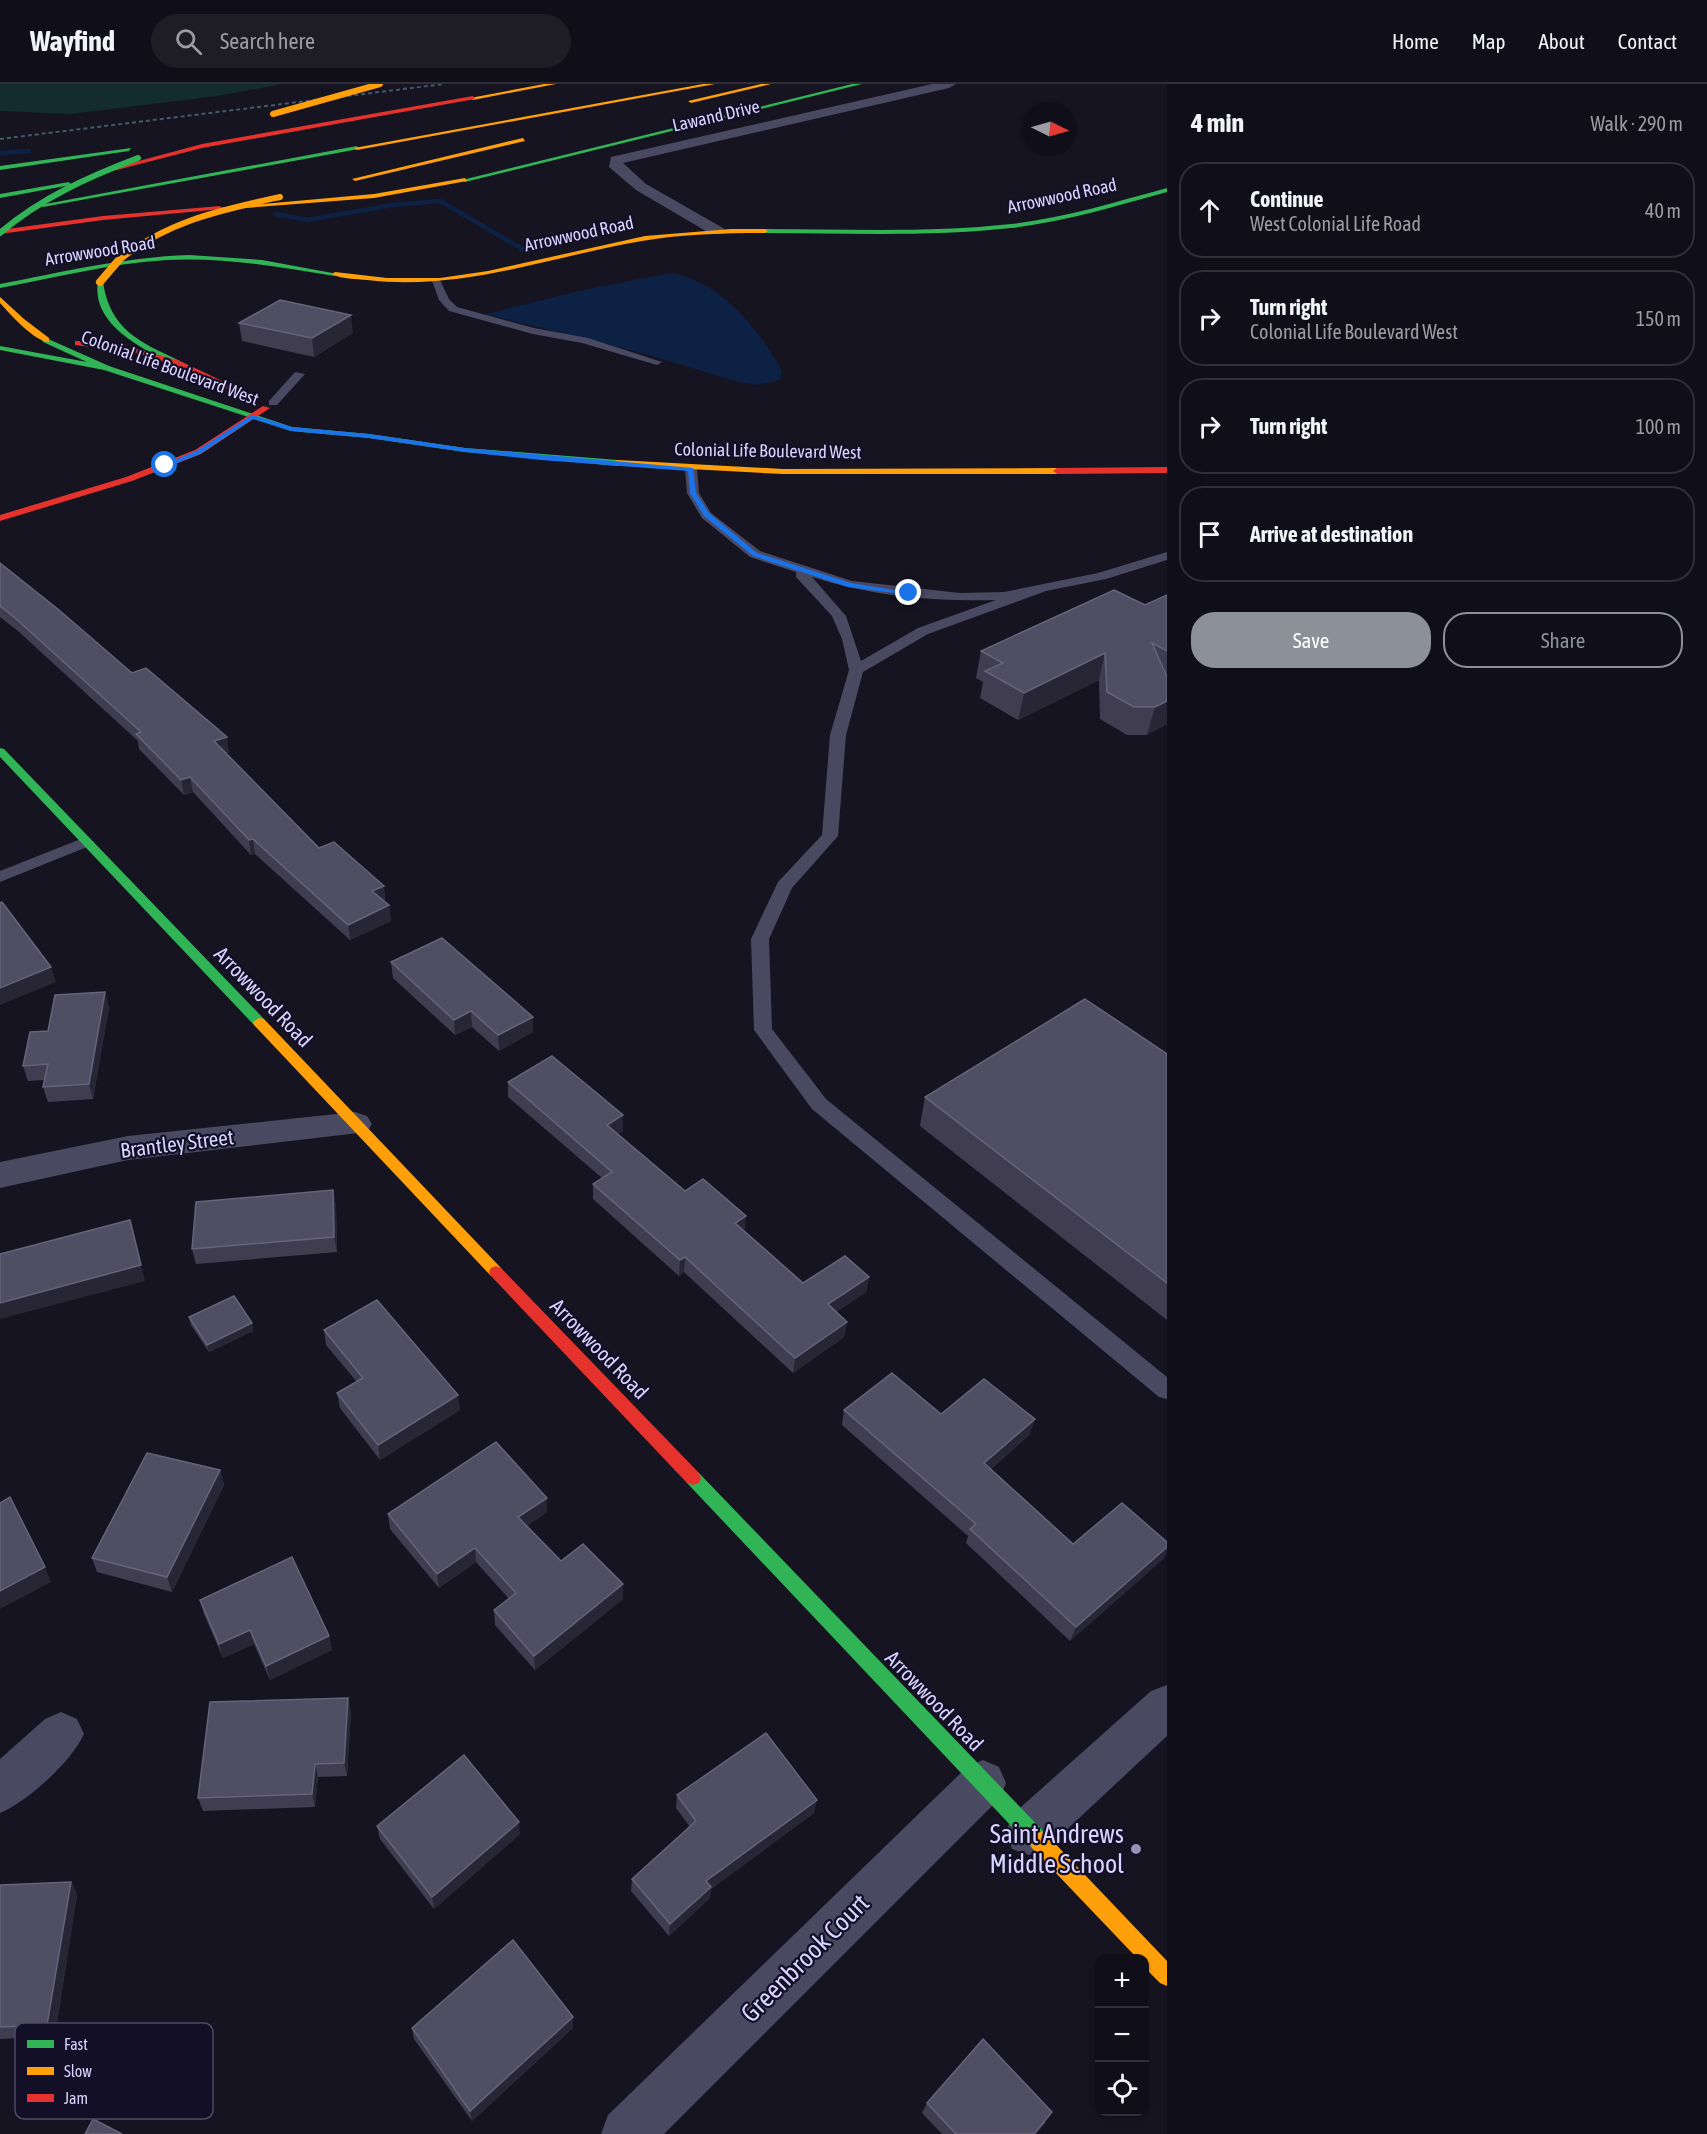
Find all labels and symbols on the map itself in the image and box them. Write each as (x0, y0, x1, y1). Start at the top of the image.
street label: Lawand Drive (670, 95, 762, 136)
north arrow (1023, 102, 1077, 156)
street label: Arrowwood Road (1005, 174, 1119, 217)
street label: Arrowwood Road (522, 212, 636, 255)
street label: Arrowwood Road (43, 231, 157, 270)
street label: Colonial Life Boulevard West (79, 326, 262, 409)
street label: Colonial Life Boulevard West (674, 438, 862, 463)
route start (151, 451, 177, 477)
route end (895, 579, 921, 605)
street label: Arrowwood Road (210, 941, 317, 1051)
street label: Brantley Street (119, 1124, 235, 1162)
street label: Arrowwood Road (546, 1293, 653, 1403)
street label: Arrowwood Road (881, 1645, 988, 1755)
place label: Saint Andrews Middle School (989, 1819, 1124, 1879)
marker: Saint Andrews Middle School (1129, 1842, 1143, 1856)
street label: Greenbrook Court (735, 1888, 875, 2028)
legend (15, 2023, 213, 2119)
text: Fast (64, 2035, 88, 2053)
text: Slow (64, 2062, 92, 2080)
text: Jam (64, 2089, 88, 2107)

